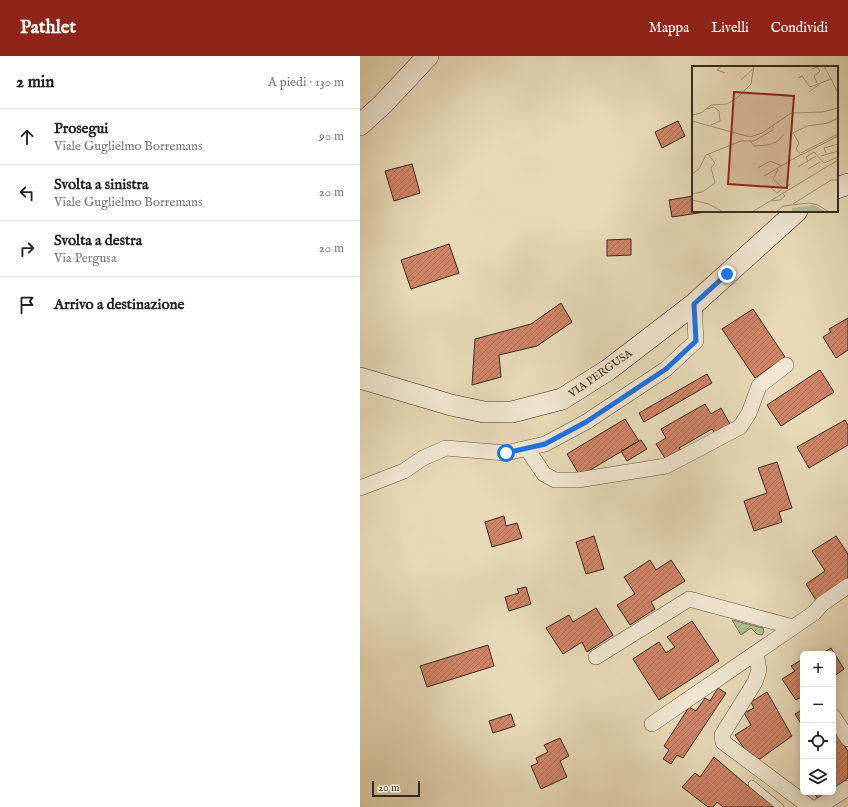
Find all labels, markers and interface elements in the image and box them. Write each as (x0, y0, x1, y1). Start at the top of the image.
text: Pathlet (20, 16, 76, 40)
text: Mappa (649, 19, 689, 37)
text: Livelli (711, 19, 749, 37)
text: Condividi (771, 19, 828, 37)
inset map (692, 66, 838, 212)
text: 2 min (16, 72, 54, 93)
text: A piedi · 130 m (268, 74, 344, 91)
text: Prosegui (54, 119, 108, 138)
icon: ahead (16, 126, 38, 148)
text: 90 m (319, 128, 344, 145)
text: Viale Guglielmo Borremans (54, 138, 203, 155)
text: Svolta a sinistra (54, 175, 149, 194)
icon: left (16, 182, 38, 204)
text: 20 m (319, 184, 344, 201)
text: Viale Guglielmo Borremans (54, 194, 203, 211)
text: Svolta a destra (54, 231, 142, 250)
icon: right (16, 238, 38, 260)
text: 20 m (319, 240, 344, 257)
text: Via Pergusa (54, 250, 117, 267)
route end (718, 265, 736, 283)
icon: arrive (16, 294, 38, 316)
text: Arrivo a destinazione (54, 295, 184, 314)
street label: VIA PERGUSA (565, 346, 636, 402)
route start (497, 444, 515, 462)
map controls (800, 651, 836, 795)
button: + (800, 651, 836, 687)
button: − (800, 687, 836, 723)
button: locate (800, 723, 836, 759)
button: layers (800, 759, 836, 795)
scale bar (372, 779, 420, 798)
text: 20 m (378, 781, 399, 795)

